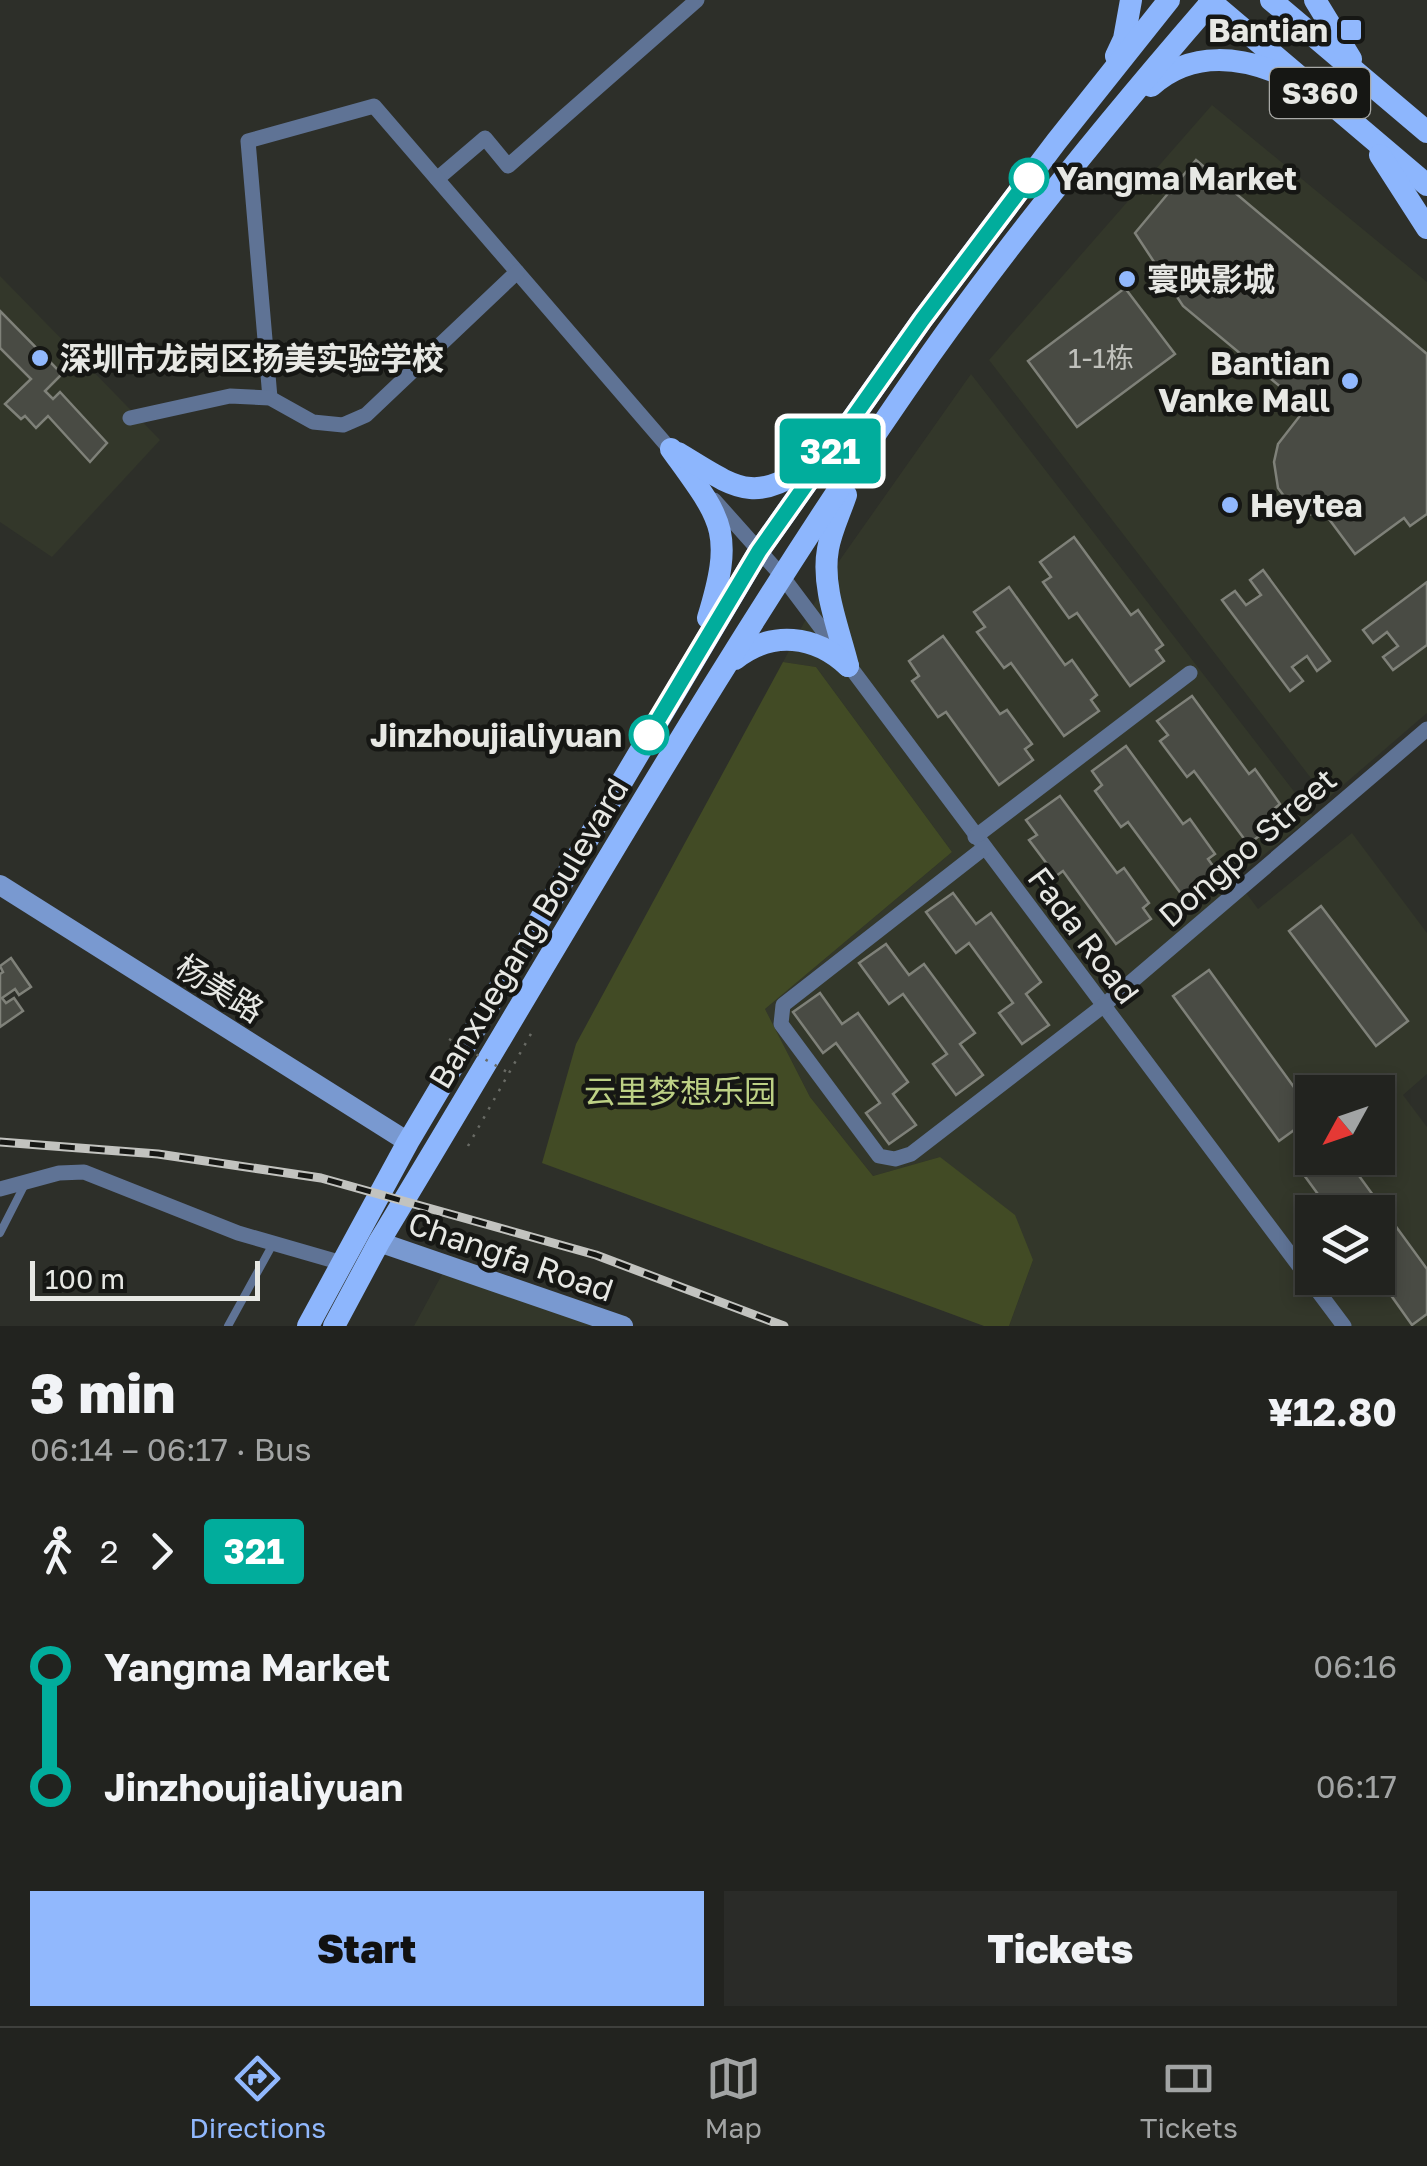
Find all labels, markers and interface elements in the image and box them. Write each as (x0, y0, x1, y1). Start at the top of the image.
place label: Bantian (1208, 11, 1328, 49)
marker: Bantian (1338, 17, 1364, 43)
road number: S360 (1270, 68, 1370, 118)
marker: Yangma Market (1010, 159, 1048, 197)
place label: Yangma Market (1056, 159, 1297, 197)
place label: 寰映影城 (1147, 260, 1275, 298)
marker: 寰映影城 (1116, 268, 1138, 290)
place label: 深圳市龙岗区扬美实验学校 (60, 339, 444, 377)
house number: 1-1栋 (1068, 341, 1134, 374)
place label: Bantian Vanke Mall (1158, 344, 1330, 419)
marker: 深圳市龙岗区扬美实验学校 (29, 347, 51, 369)
marker: Bantian Vanke Mall (1339, 370, 1361, 392)
line badge: 321 (772, 418, 888, 484)
text: 321 (800, 430, 860, 472)
place label: Heytea (1250, 486, 1363, 524)
marker: Heytea (1219, 494, 1241, 516)
place label: Jinzhoujialiyuan (370, 716, 622, 754)
marker: Jinzhoujialiyuan (630, 716, 668, 754)
street label: Dongpo Street (1151, 760, 1343, 934)
street label: Banxuegang Boulevard (420, 771, 636, 1095)
street label: Fada Road (1020, 859, 1148, 1011)
street label: 杨美路 (169, 946, 271, 1030)
park label: 云里梦想乐园 (584, 1072, 776, 1110)
north arrow (1295, 1075, 1395, 1175)
map controls (1295, 1075, 1395, 1295)
button: layers (1295, 1195, 1395, 1295)
street label: Changfa Road (403, 1203, 619, 1309)
scale bar (30, 1256, 260, 1300)
text: 100 m (45, 1262, 125, 1295)
text: 3 min (30, 1359, 175, 1425)
text: ¥12.80 (1268, 1389, 1397, 1434)
text: 06:14 – 06:17 · Bus (30, 1430, 311, 1468)
icon: walk (30, 1524, 85, 1579)
icon: forward (134, 1524, 189, 1579)
text: 321 (224, 1530, 284, 1572)
text: 2 (100, 1532, 119, 1570)
text: Yangma Market (104, 1644, 390, 1689)
text: 06:16 (1313, 1647, 1397, 1685)
text: Jinzhoujialiyuan (104, 1764, 403, 1809)
text: 06:17 (1316, 1767, 1397, 1805)
button: Start (30, 1891, 704, 2006)
button: Tickets (724, 1891, 1397, 2006)
tab: Directions (189, 2051, 326, 2144)
tab: Map (704, 2051, 762, 2144)
tab: Tickets (1140, 2051, 1238, 2144)

